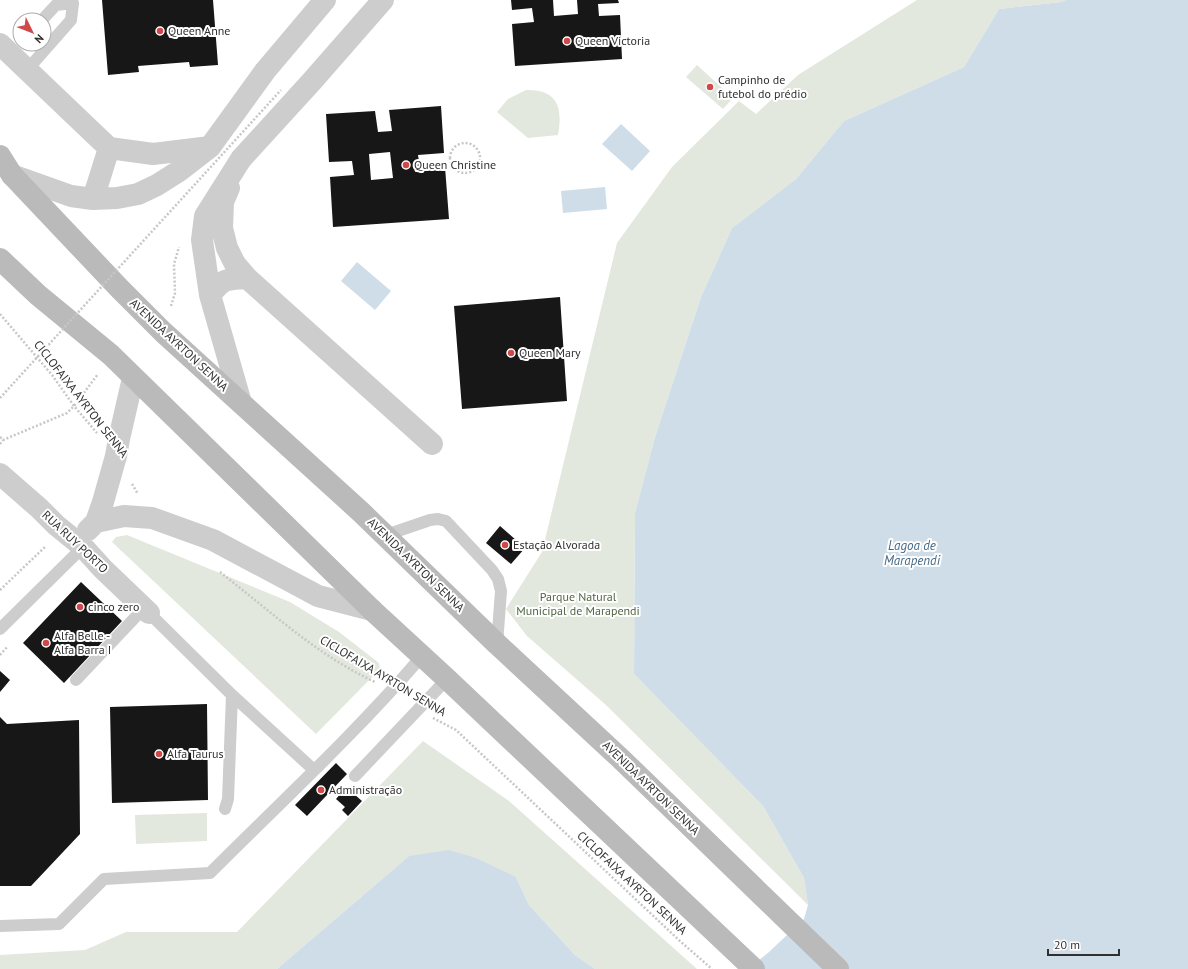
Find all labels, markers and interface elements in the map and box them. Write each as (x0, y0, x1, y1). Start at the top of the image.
north arrow (12, 12, 52, 52)
place label: Queen Anne (168, 23, 230, 38)
marker: Queen Anne (155, 26, 165, 36)
text: N (32, 31, 47, 46)
place label: Queen Victoria (575, 33, 650, 48)
marker: Queen Victoria (562, 36, 572, 46)
place label: Campinho de futebol do prédio (718, 72, 807, 101)
marker: Campinho de futebol do prédio (705, 82, 715, 92)
place label: Queen Christine (414, 157, 496, 172)
marker: Queen Christine (401, 160, 411, 170)
street label: AVENIDA AYRTON SENNA (127, 295, 232, 394)
street label: CICLOFAIXA AYRTON SENNA (31, 337, 132, 460)
place label: Queen Mary (519, 345, 581, 360)
marker: Queen Mary (506, 348, 516, 358)
street label: RUA RUY PORTO (39, 507, 111, 576)
street label: AVENIDA AYRTON SENNA (365, 514, 468, 615)
place label: Estação Alvorada (513, 537, 600, 552)
water label: Lagoa de Marapendi (884, 537, 941, 569)
marker: Estação Alvorada (500, 540, 510, 550)
park label: Parque Natural Municipal de Marapendi (516, 589, 640, 618)
place label: cinco zero (88, 599, 139, 614)
marker: cinco zero (75, 602, 85, 612)
place label: Alfa Belle - Alfa Barra I (54, 628, 111, 657)
street label: CICLOFAIXA AYRTON SENNA (317, 632, 449, 719)
marker: Alfa Belle - Alfa Barra I (41, 638, 51, 648)
street label: AVENIDA AYRTON SENNA (600, 737, 703, 838)
place label: Alfa Taurus (167, 746, 224, 761)
marker: Alfa Taurus (154, 749, 164, 759)
place label: Administração (329, 782, 402, 797)
marker: Administração (316, 785, 326, 795)
street label: CICLOFAIXA AYRTON SENNA (574, 828, 690, 937)
scale bar (1048, 931, 1119, 957)
text: 20 m (1054, 937, 1080, 952)

